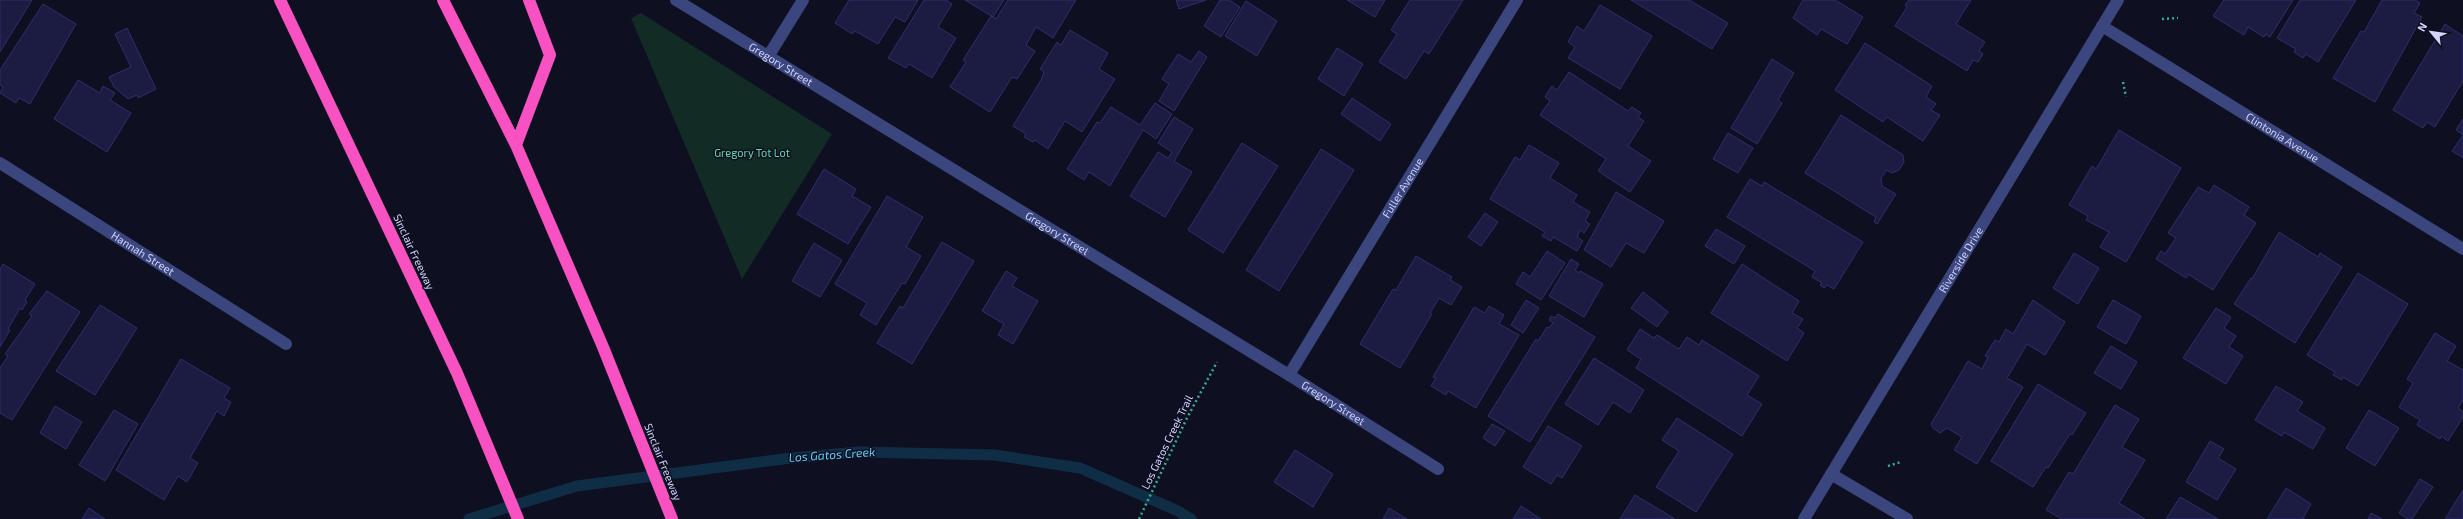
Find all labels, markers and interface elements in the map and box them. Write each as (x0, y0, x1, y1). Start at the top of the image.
north arrow (2411, 12, 2451, 52)
text: N (2414, 20, 2429, 34)
street label: Gregory Street (747, 39, 816, 88)
street label: Clintonia Avenue (2244, 110, 2322, 164)
park label: Gregory Tot Lot (714, 146, 790, 159)
street label: Fuller Avenue (1379, 155, 1426, 220)
street label: Gregory Street (1023, 208, 1092, 257)
street label: Sinclair Freeway (391, 212, 438, 292)
street label: Riverside Drive (1935, 224, 1985, 295)
street label: Hannah Street (109, 228, 177, 278)
street label: Gregory Street (1299, 378, 1368, 427)
street label: Los Gatos Creek Trail (1138, 392, 1195, 491)
street label: Sinclair Freeway (642, 421, 685, 502)
water label: Los Gatos Creek (788, 444, 876, 464)

